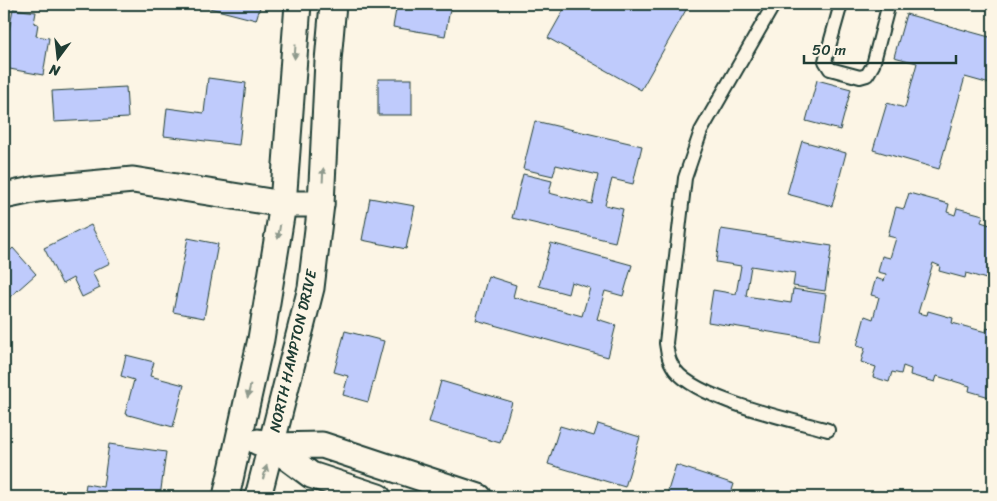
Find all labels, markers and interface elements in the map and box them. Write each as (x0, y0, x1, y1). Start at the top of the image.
north arrow (32, 32, 82, 82)
scale bar (804, 32, 957, 64)
text: 50 m (812, 37, 847, 63)
one-way arrow (291, 45, 299, 61)
text: N (47, 57, 64, 84)
one-way arrow (319, 167, 327, 183)
one-way arrow (274, 224, 282, 240)
street label: NORTH HAMPTON DRIVE (262, 265, 325, 435)
one-way arrow (245, 384, 253, 399)
one-way arrow (261, 464, 269, 479)

